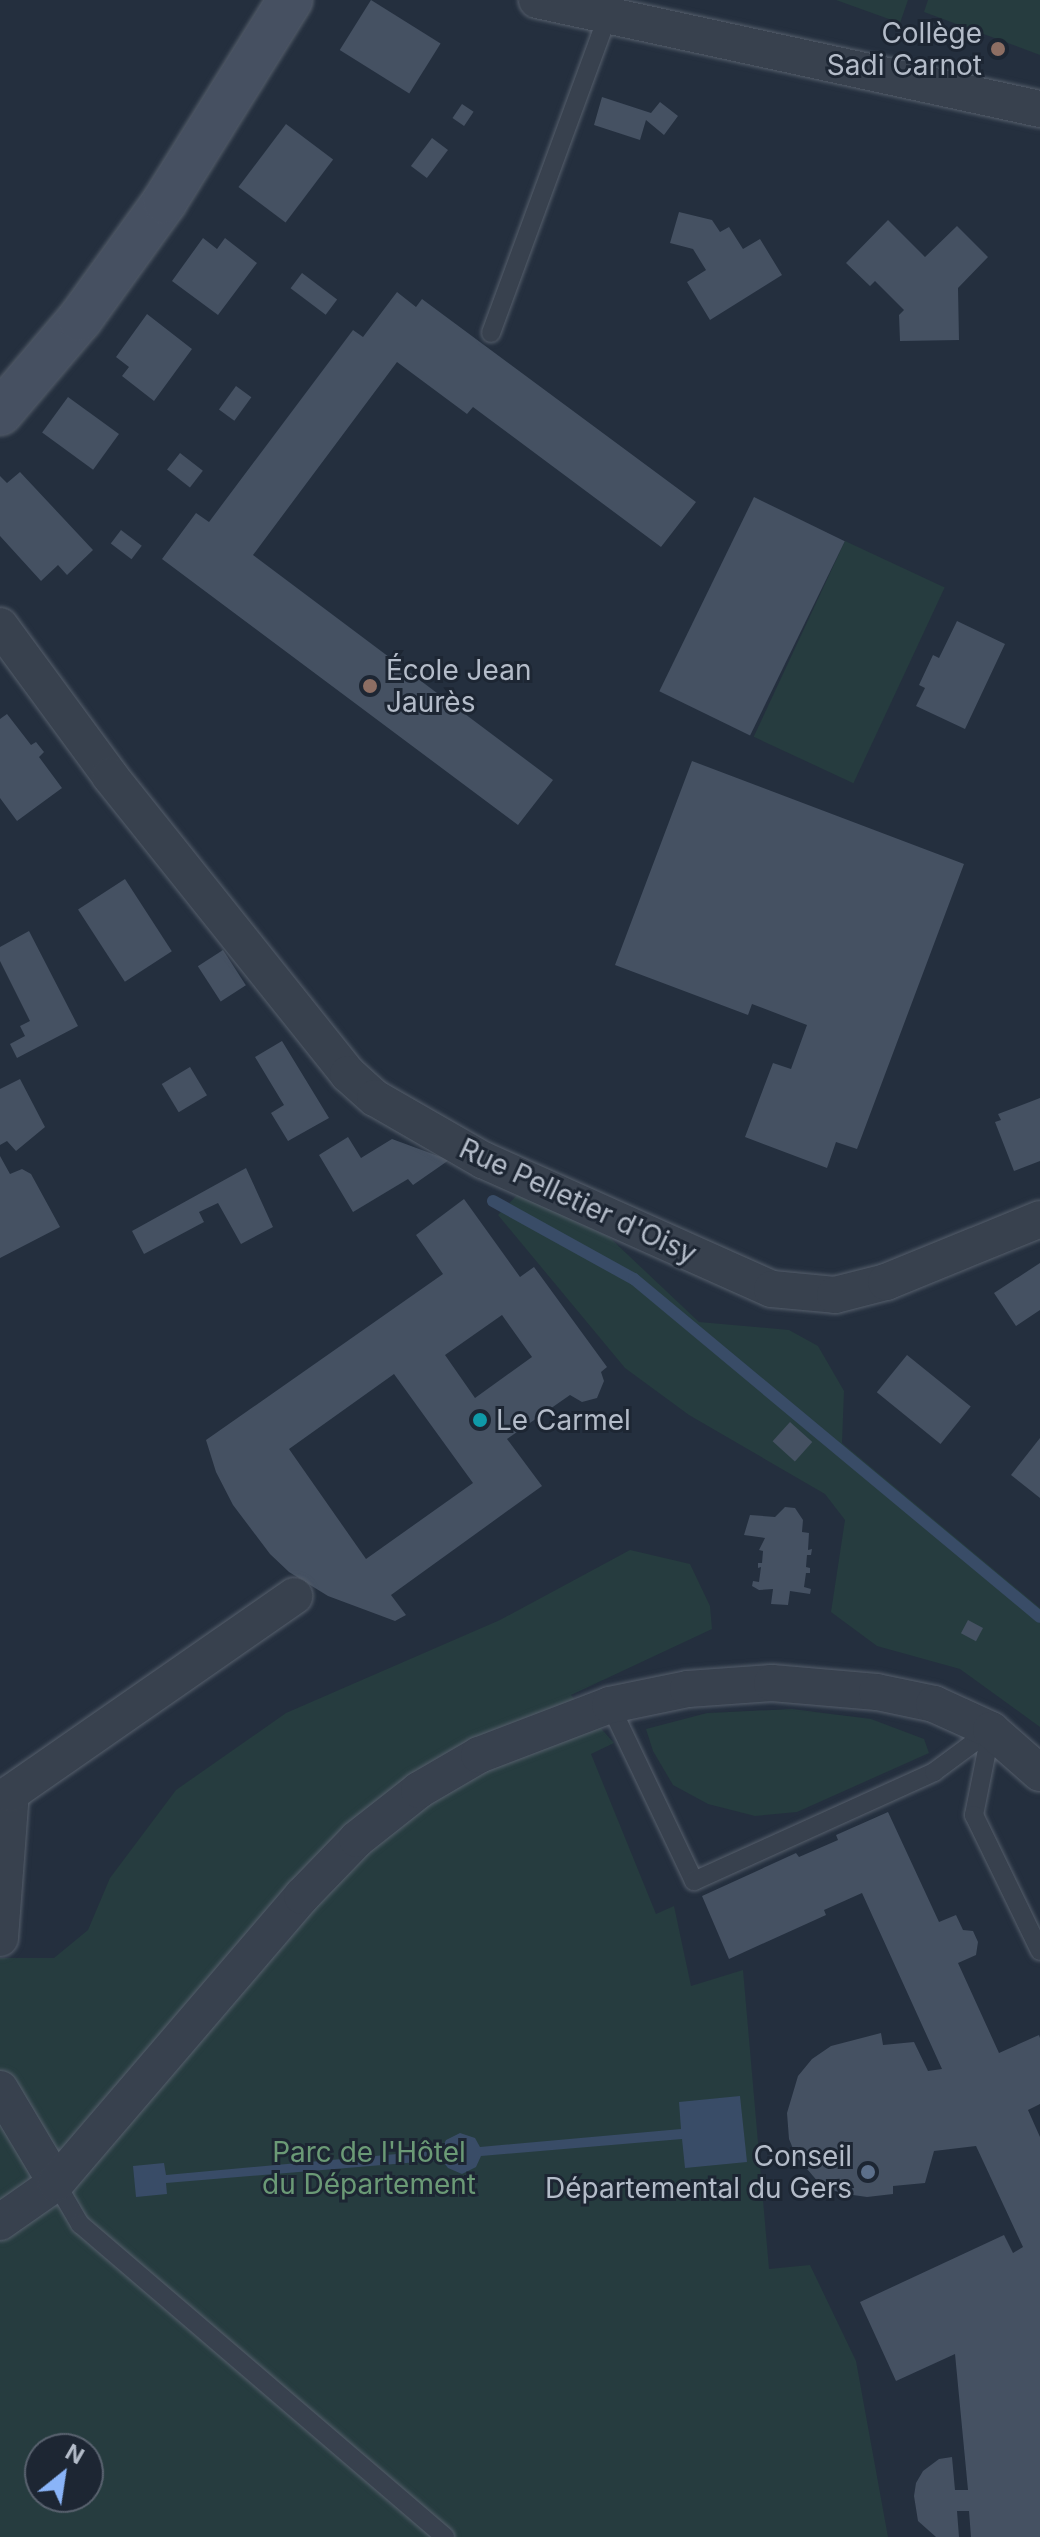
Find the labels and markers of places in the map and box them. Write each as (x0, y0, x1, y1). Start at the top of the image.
place label: Collège Sadi Carnot (827, 16, 982, 82)
marker: Collège Sadi Carnot (989, 40, 1007, 58)
place label: École Jean Jaurès (386, 653, 531, 719)
marker: École Jean Jaurès (361, 677, 379, 695)
place label: Le Carmel (496, 1403, 631, 1437)
marker: Le Carmel (471, 1411, 489, 1429)
place label: Conseil Départemental du Gers (545, 2139, 852, 2205)
marker: Conseil Départemental du Gers (859, 2163, 877, 2181)

